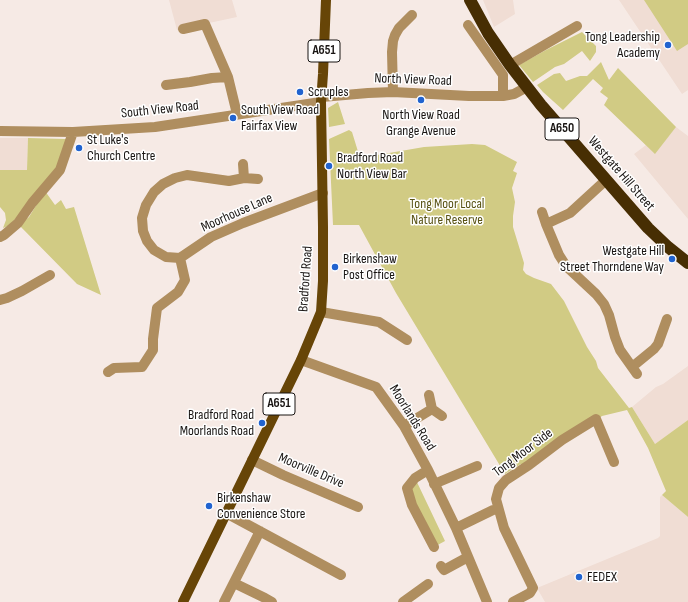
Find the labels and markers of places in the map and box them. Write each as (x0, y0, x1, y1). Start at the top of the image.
place label: Tong Leadership Academy (585, 29, 660, 62)
marker: Tong Leadership Academy (663, 40, 673, 50)
place label: Scruples (308, 84, 348, 100)
marker: Scruples (295, 87, 305, 97)
marker: North View Road Grange Avenue (416, 95, 426, 105)
place label: South View Road Fairfax View (241, 102, 319, 134)
place label: North View Road Grange Avenue (382, 107, 460, 140)
marker: South View Road Fairfax View (228, 113, 238, 123)
place label: St Luke's Church Centre (87, 132, 155, 164)
marker: St Luke's Church Centre (74, 143, 84, 153)
place label: Bradford Road North View Bar (337, 150, 407, 182)
marker: Bradford Road North View Bar (324, 161, 334, 171)
place label: Westgate Hill Street Thorndene Way (560, 243, 664, 276)
place label: Birkenshaw Post Office (343, 251, 397, 284)
marker: Westgate Hill Street Thorndene Way (667, 254, 677, 264)
marker: Birkenshaw Post Office (330, 262, 340, 272)
place label: Bradford Road Moorlands Road (180, 407, 254, 440)
marker: Bradford Road Moorlands Road (257, 418, 267, 428)
place label: Birkenshaw Convenience Store (217, 490, 305, 522)
marker: Birkenshaw Convenience Store (204, 501, 214, 511)
place label: FEDEX (587, 569, 617, 585)
marker: FEDEX (574, 572, 584, 582)

